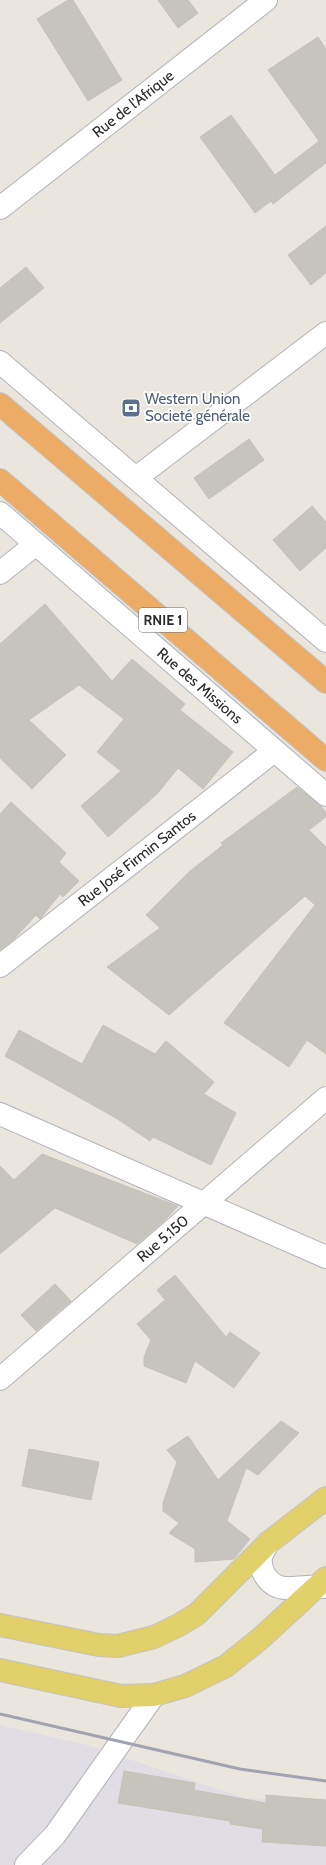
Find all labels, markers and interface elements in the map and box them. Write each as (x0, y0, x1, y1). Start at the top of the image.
street label: Rue de l'Afrique (89, 66, 178, 141)
place label: Western Union Societé générale (145, 390, 250, 425)
bank icon: Western Union Societé générale (120, 397, 142, 419)
road number: RNIE 1 (139, 608, 187, 632)
street label: Rue des Missions (153, 644, 246, 728)
street label: Rue José Firmin Santos (75, 807, 199, 910)
street label: Rue 5.150 (133, 1211, 192, 1266)

